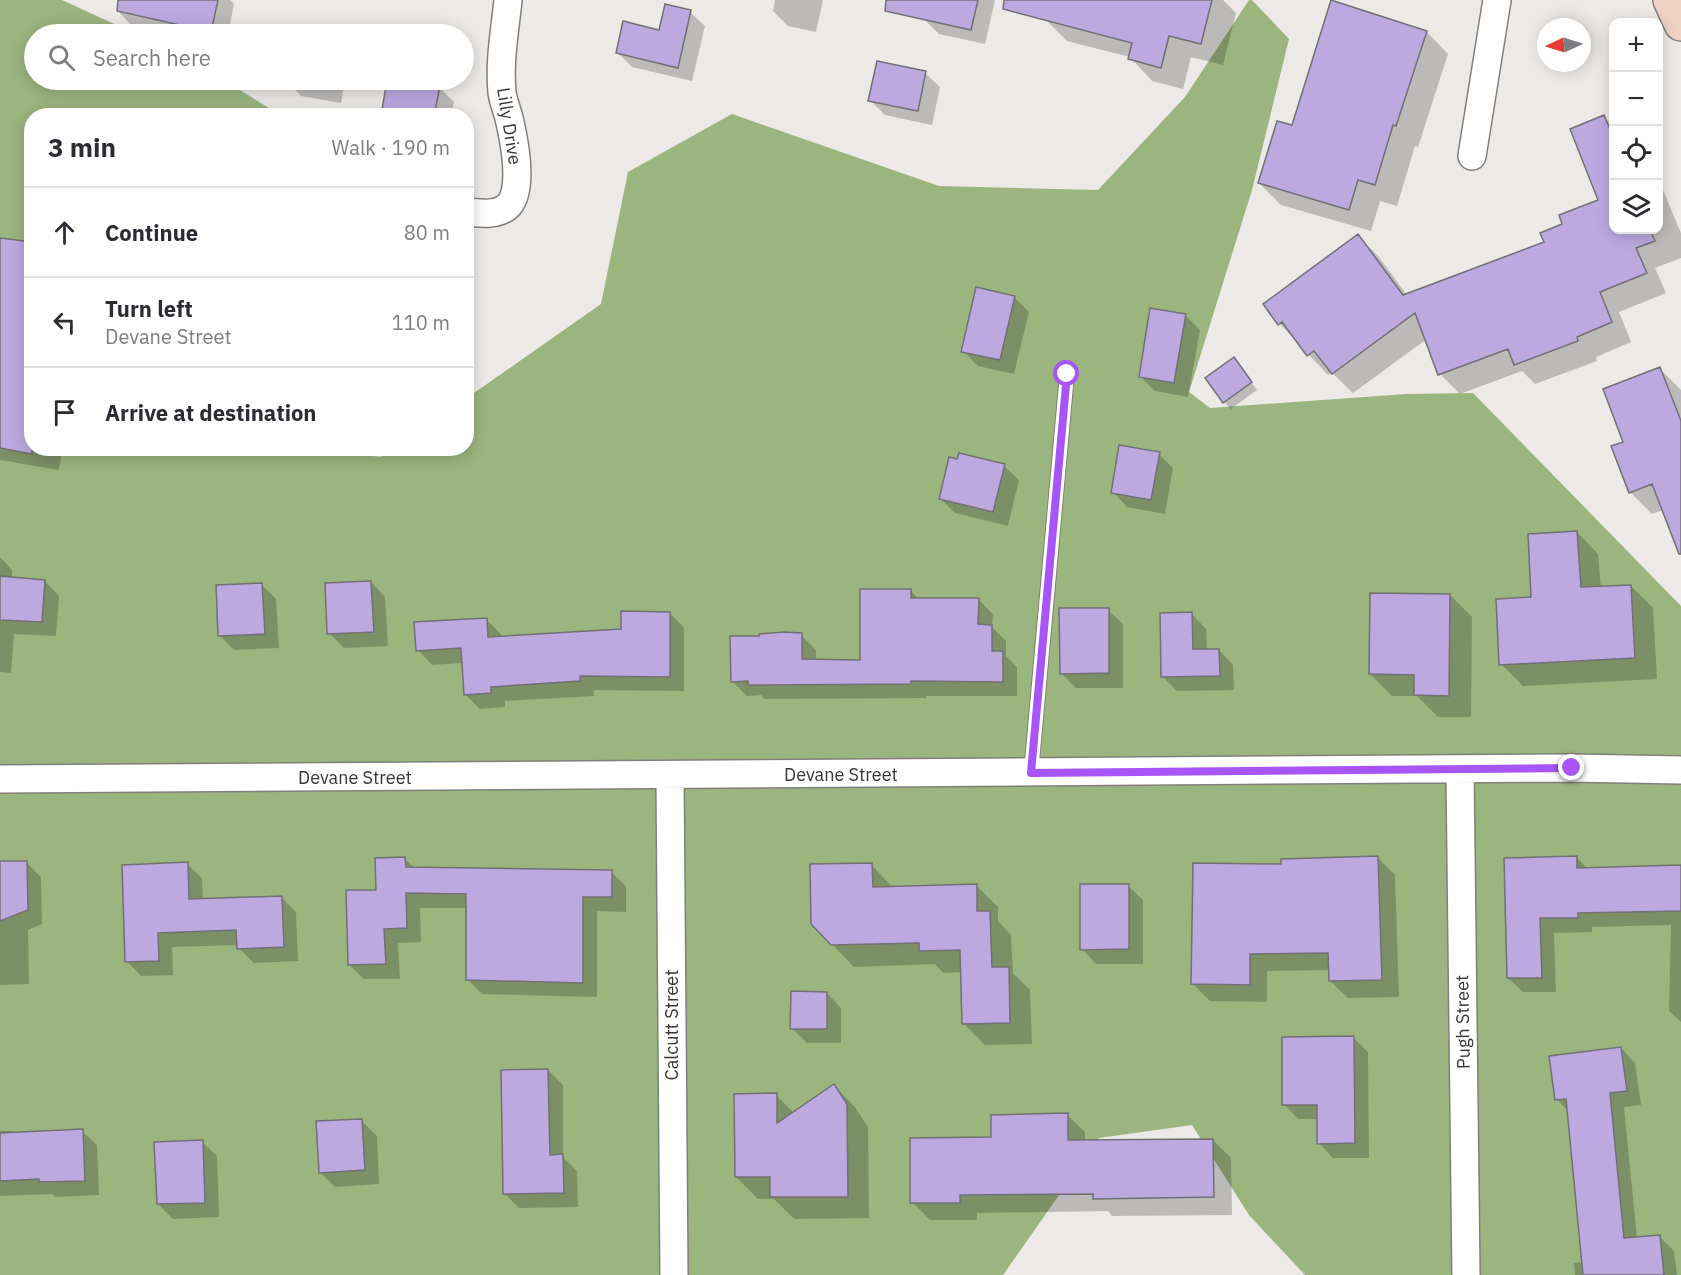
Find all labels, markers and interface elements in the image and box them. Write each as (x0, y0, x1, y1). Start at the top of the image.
north arrow (1537, 18, 1591, 72)
map controls (1609, 18, 1663, 234)
button: + (1609, 18, 1663, 72)
search box (24, 24, 474, 90)
icon: search (45, 41, 78, 74)
text: Search here (93, 43, 211, 72)
button: − (1609, 72, 1663, 126)
street label: Lilly Drive (492, 86, 527, 166)
button: locate (1609, 126, 1663, 180)
text: 3 min (48, 130, 116, 164)
text: Walk · 190 m (332, 134, 450, 161)
button: layers (1609, 180, 1663, 234)
icon: ahead (48, 216, 81, 249)
text: Continue (105, 218, 198, 247)
text: 80 m (404, 219, 450, 246)
text: Turn left (105, 294, 193, 323)
icon: left (48, 306, 81, 339)
text: 110 m (392, 309, 450, 336)
text: Devane Street (105, 323, 232, 350)
route start (1053, 360, 1079, 386)
icon: arrive (48, 396, 81, 429)
text: Arrive at destination (105, 398, 316, 427)
route end (1558, 754, 1584, 780)
street label: Devane Street (784, 763, 898, 786)
street label: Devane Street (298, 766, 412, 789)
street label: Calcutt Street (660, 969, 683, 1081)
street label: Pugh Street (1450, 975, 1475, 1069)

